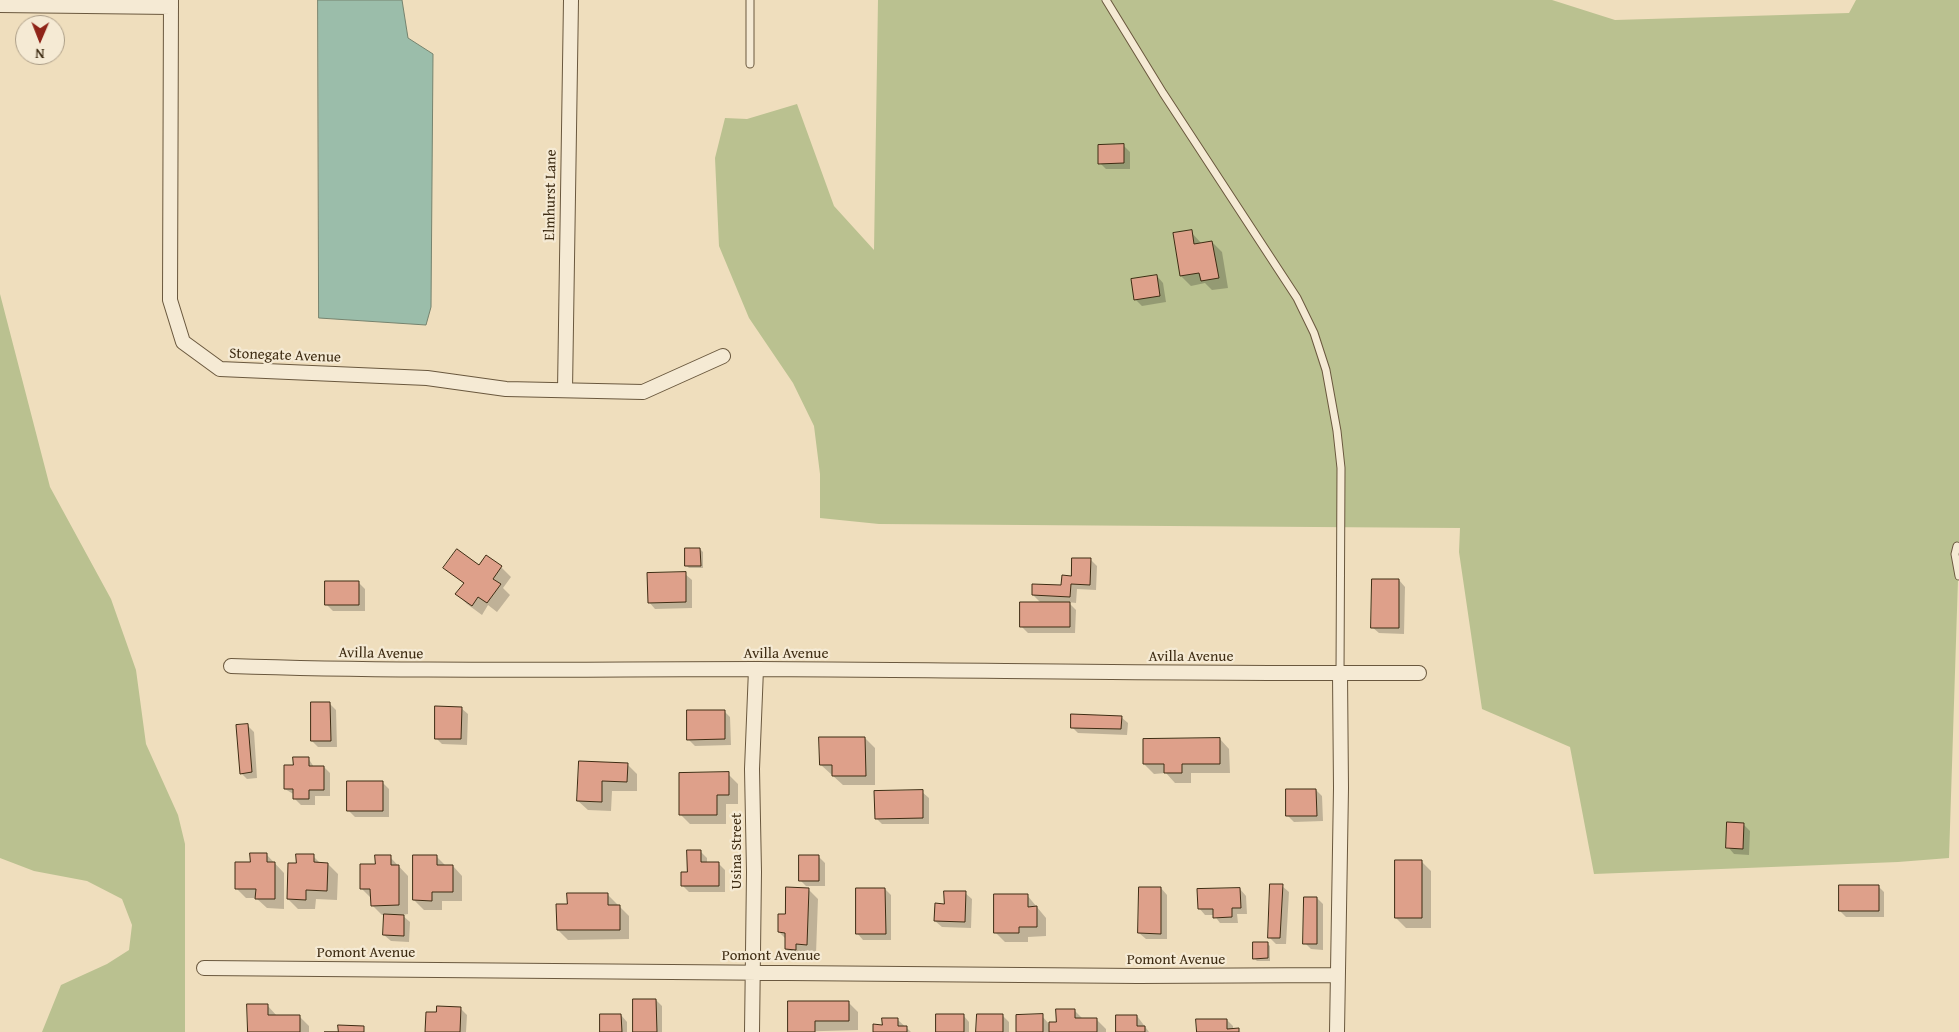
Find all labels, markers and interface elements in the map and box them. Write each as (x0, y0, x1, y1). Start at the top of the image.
north arrow (15, 15, 65, 65)
text: N (35, 44, 45, 64)
street label: Elmhurst Lane (541, 149, 561, 241)
street label: Stonegate Avenue (229, 345, 341, 367)
street label: Avilla Avenue (338, 644, 424, 664)
street label: Avilla Avenue (744, 645, 828, 663)
street label: Avilla Avenue (1149, 648, 1233, 666)
street label: Usina Street (728, 813, 746, 889)
street label: Pomont Avenue (317, 944, 415, 962)
street label: Pomont Avenue (722, 947, 820, 965)
street label: Pomont Avenue (1127, 951, 1225, 969)

